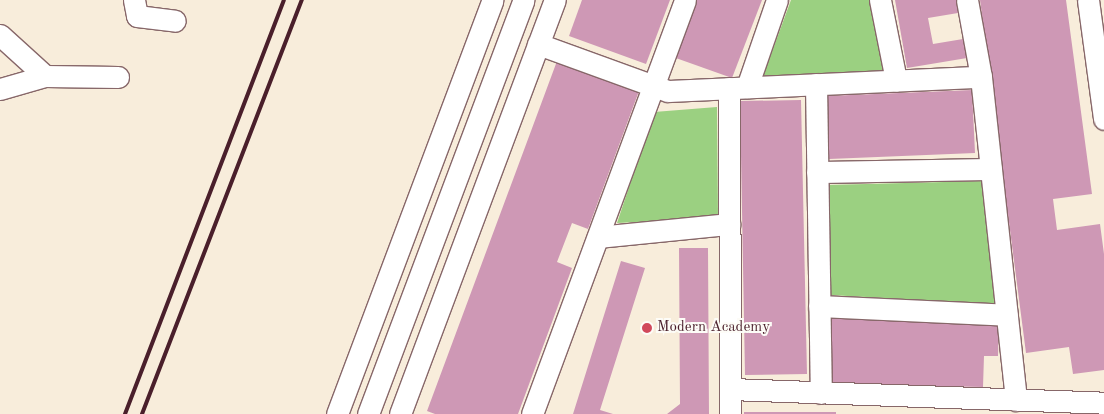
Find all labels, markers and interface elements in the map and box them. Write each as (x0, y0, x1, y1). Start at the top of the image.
place label: Modern Academy (657, 319, 770, 337)
marker: Modern Academy (641, 322, 653, 334)

